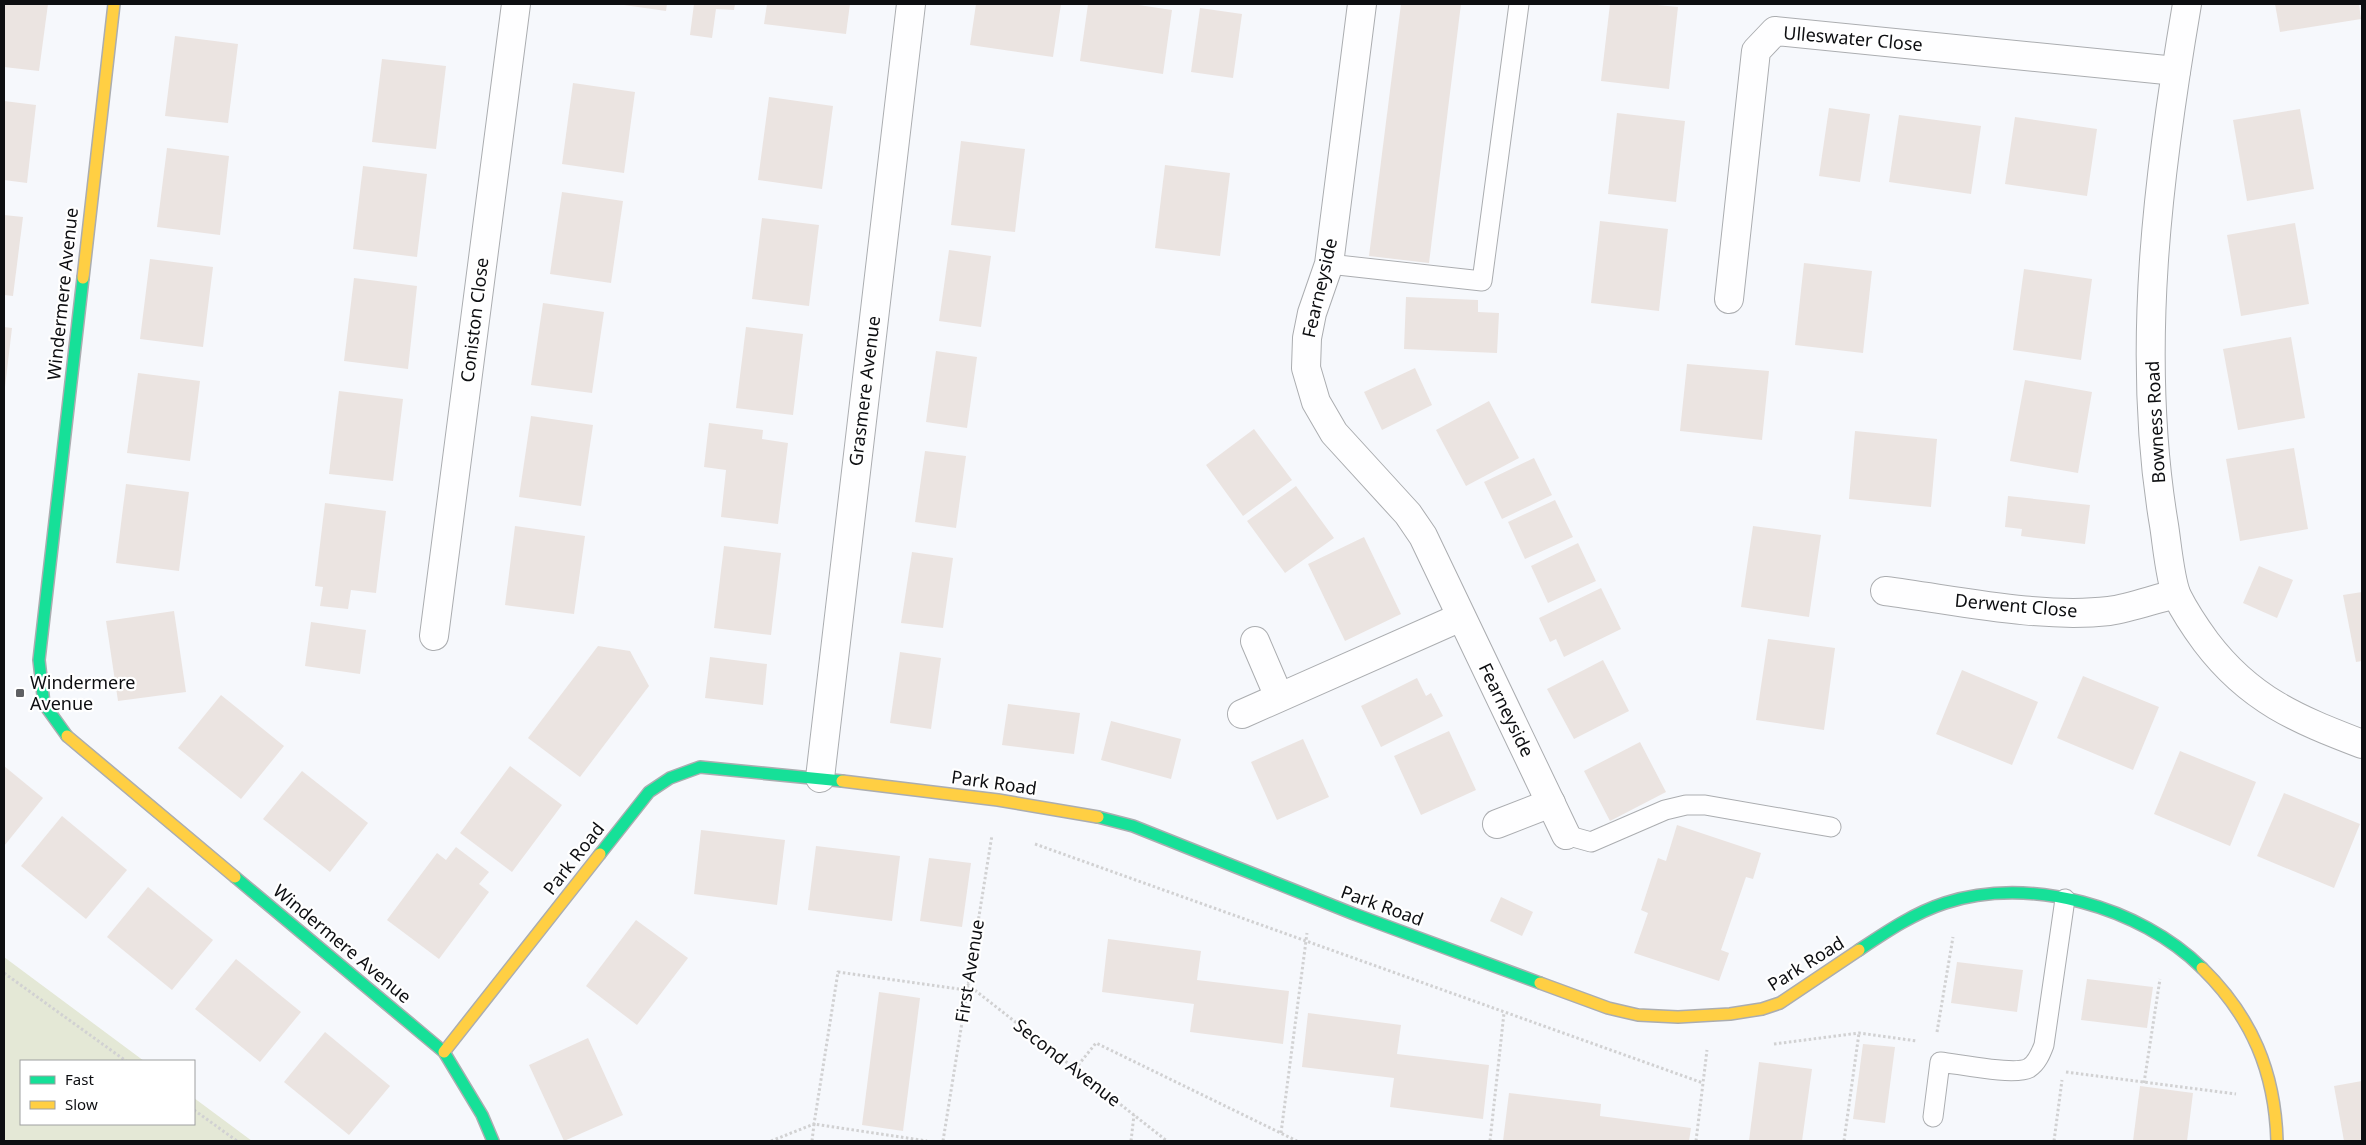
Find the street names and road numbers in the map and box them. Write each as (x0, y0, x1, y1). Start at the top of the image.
street label: Ulleswater Close (1782, 20, 1924, 56)
street label: Windermere Avenue (41, 206, 83, 381)
street label: Fearneyside (1296, 236, 1342, 340)
street label: Coniston Close (454, 256, 494, 384)
street label: Grasmere Avenue (843, 314, 885, 467)
street label: Bowness Road (2140, 360, 2170, 484)
street label: Derwent Close (1954, 588, 2078, 622)
street label: Fearneyside (1474, 659, 1540, 760)
street label: Park Road (950, 764, 1038, 800)
street label: Park Road (537, 817, 609, 900)
street label: Windermere Avenue (269, 878, 417, 1008)
street label: Park Road (1338, 879, 1427, 931)
street label: First Avenue (949, 917, 989, 1024)
street label: Park Road (1763, 930, 1848, 996)
street label: Second Avenue (1009, 1013, 1126, 1112)

